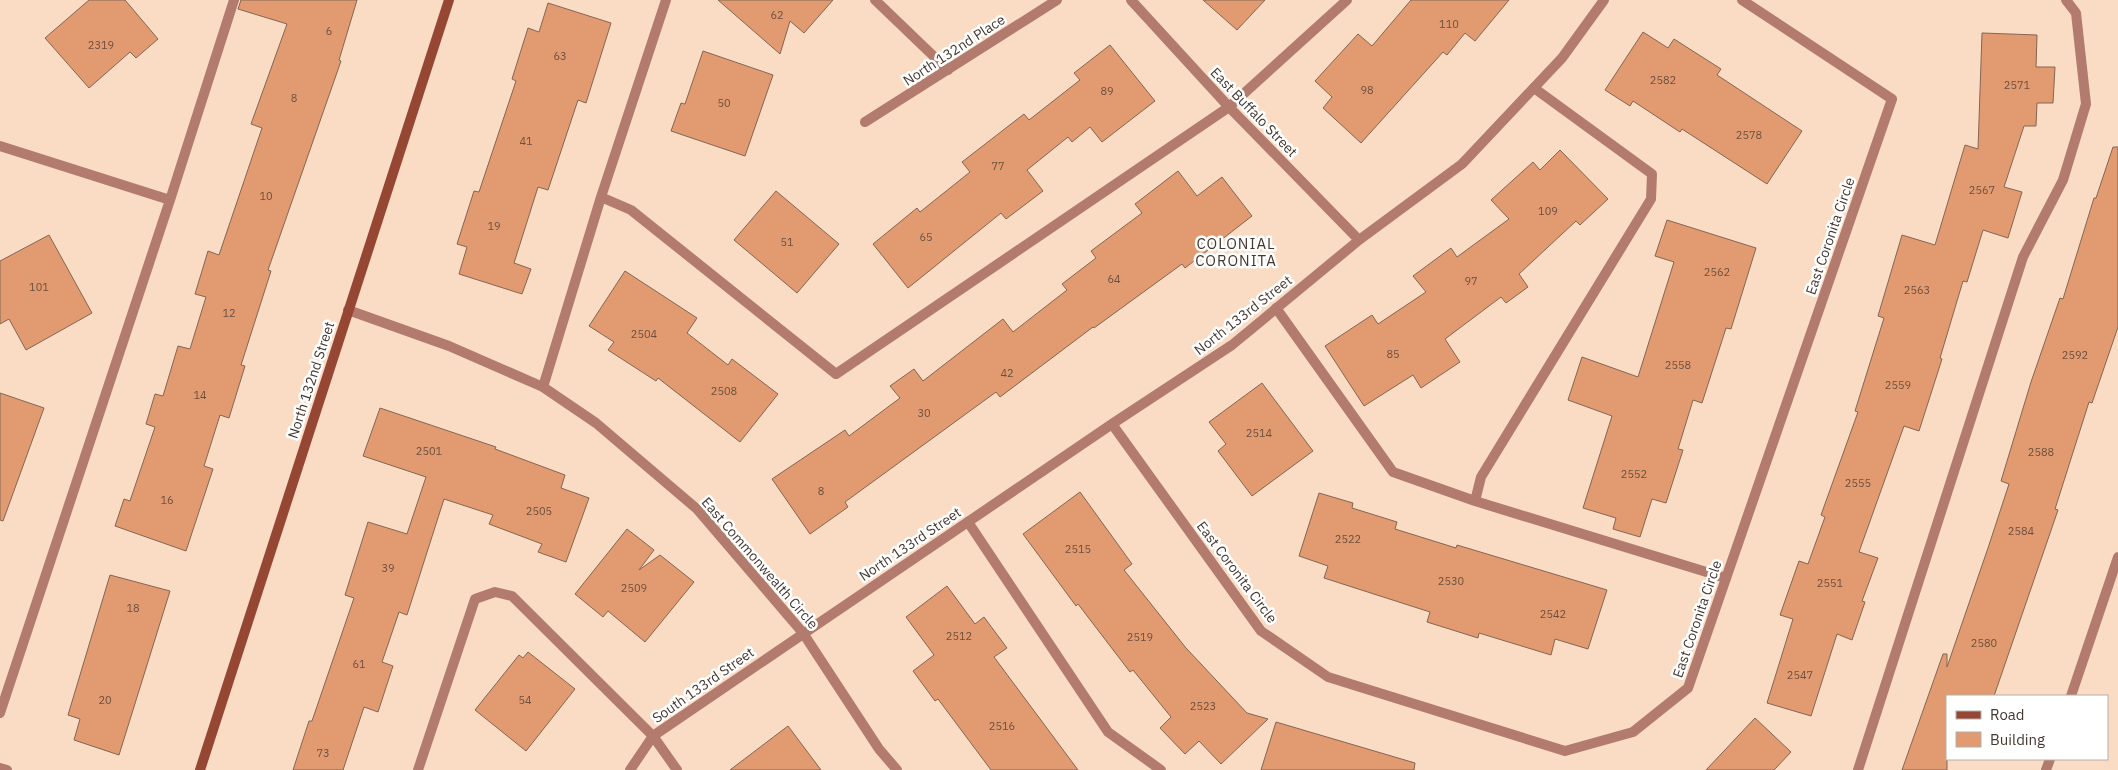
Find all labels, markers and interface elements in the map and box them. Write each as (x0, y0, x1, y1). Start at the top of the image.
house number: 62 (770, 8, 784, 22)
street label: North 132nd Place (900, 10, 1009, 90)
house number: 110 (1439, 17, 1459, 31)
house number: 6 (326, 24, 332, 38)
house number: 2319 (88, 38, 114, 52)
house number: 63 (553, 49, 567, 63)
street label: East Buffalo Street (1207, 63, 1301, 161)
house number: 2582 (1650, 73, 1676, 87)
house number: 2571 (2004, 78, 2031, 92)
house number: 98 (1360, 83, 1374, 97)
house number: 89 (1100, 84, 1114, 98)
house number: 8 (291, 91, 297, 105)
house number: 50 (717, 96, 731, 110)
house number: 2578 (1736, 128, 1762, 142)
house number: 41 (519, 134, 533, 148)
house number: 77 (991, 159, 1005, 173)
street label: East Coronita Circle (1801, 175, 1859, 297)
house number: 2567 (1969, 183, 1995, 197)
house number: 10 (259, 189, 273, 203)
house number: 109 (1538, 204, 1558, 218)
house number: 19 (487, 219, 501, 233)
house number: 65 (919, 230, 933, 244)
district label: COLONIAL CORONITA (1195, 234, 1277, 270)
house number: 51 (780, 235, 794, 249)
house number: 2562 (1704, 265, 1730, 279)
street label: North 133rd Street (1190, 271, 1296, 359)
house number: 64 (1107, 272, 1121, 286)
house number: 97 (1464, 274, 1478, 288)
house number: 101 (29, 280, 49, 294)
house number: 2563 (1904, 283, 1930, 297)
house number: 12 (222, 306, 236, 320)
street label: North 132nd Street (284, 319, 338, 441)
house number: 2504 (631, 327, 658, 341)
house number: 85 (1386, 347, 1400, 361)
house number: 2592 (2062, 348, 2088, 362)
house number: 2558 (1665, 358, 1691, 372)
house number: 42 (1000, 366, 1014, 380)
house number: 2559 (1885, 378, 1911, 392)
house number: 2508 (711, 384, 737, 398)
house number: 14 (193, 388, 207, 402)
house number: 30 (917, 406, 931, 420)
house number: 2514 (1246, 426, 1273, 440)
house number: 2501 (416, 444, 443, 458)
house number: 2588 (2028, 445, 2054, 459)
house number: 2552 (1621, 467, 1647, 481)
house number: 2555 (1845, 476, 1871, 490)
house number: 8 (818, 484, 824, 498)
house number: 16 (160, 493, 174, 507)
street label: East Commonwealth Circle (698, 493, 822, 633)
street label: North 133rd Street (856, 503, 965, 585)
house number: 2505 (526, 504, 552, 518)
street label: East Coronita Circle (1193, 517, 1281, 627)
house number: 2584 (2008, 524, 2035, 538)
house number: 2522 (1335, 532, 1361, 546)
house number: 2515 (1065, 542, 1091, 556)
street label: East Coronita Circle (1668, 558, 1726, 680)
house number: 39 (381, 561, 395, 575)
house number: 2530 (1438, 574, 1464, 588)
house number: 2551 (1817, 576, 1844, 590)
house number: 2509 (621, 581, 647, 595)
house number: 18 (126, 601, 140, 615)
house number: 2542 (1540, 607, 1566, 621)
house number: 2512 (946, 629, 972, 643)
house number: 2519 (1127, 630, 1153, 644)
house number: 2580 (1971, 636, 1997, 650)
street label: South 133rd Street (649, 643, 757, 727)
house number: 61 (352, 657, 366, 671)
house number: 2547 (1787, 668, 1813, 682)
house number: 20 (98, 693, 112, 707)
house number: 54 (518, 693, 532, 707)
legend (1946, 695, 2108, 760)
house number: 2523 (1190, 699, 1216, 713)
text: Road (1990, 705, 2025, 724)
house number: 2516 (989, 719, 1015, 733)
text: Building (1990, 730, 2045, 749)
house number: 73 (316, 746, 330, 760)

